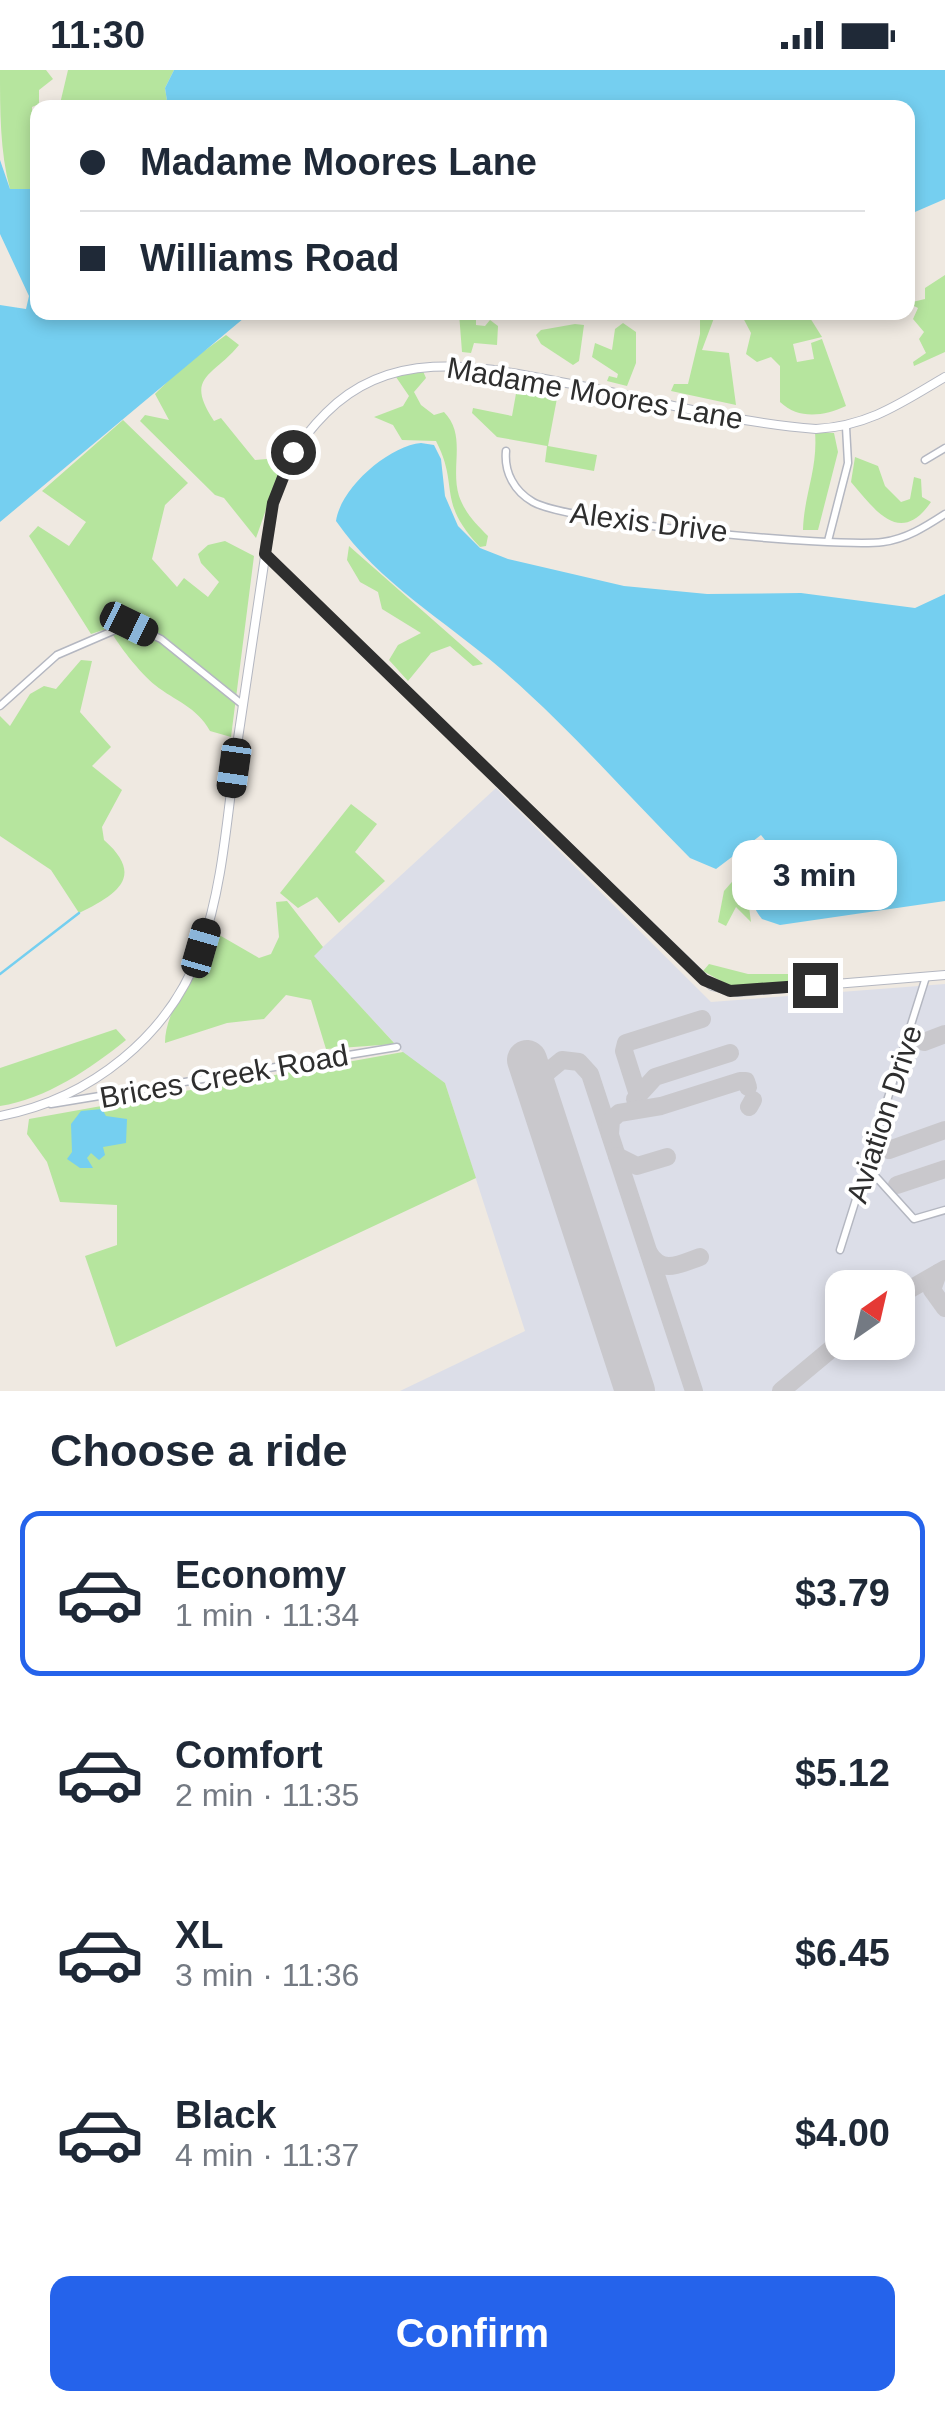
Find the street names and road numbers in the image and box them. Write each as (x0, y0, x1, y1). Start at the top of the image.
street label: Madame Moores Lane (444, 351, 746, 435)
street label: Alexis Drive (568, 496, 730, 548)
street label: Aviation Drive (840, 1021, 928, 1207)
street label: Brices Creek Road (97, 1038, 351, 1114)

